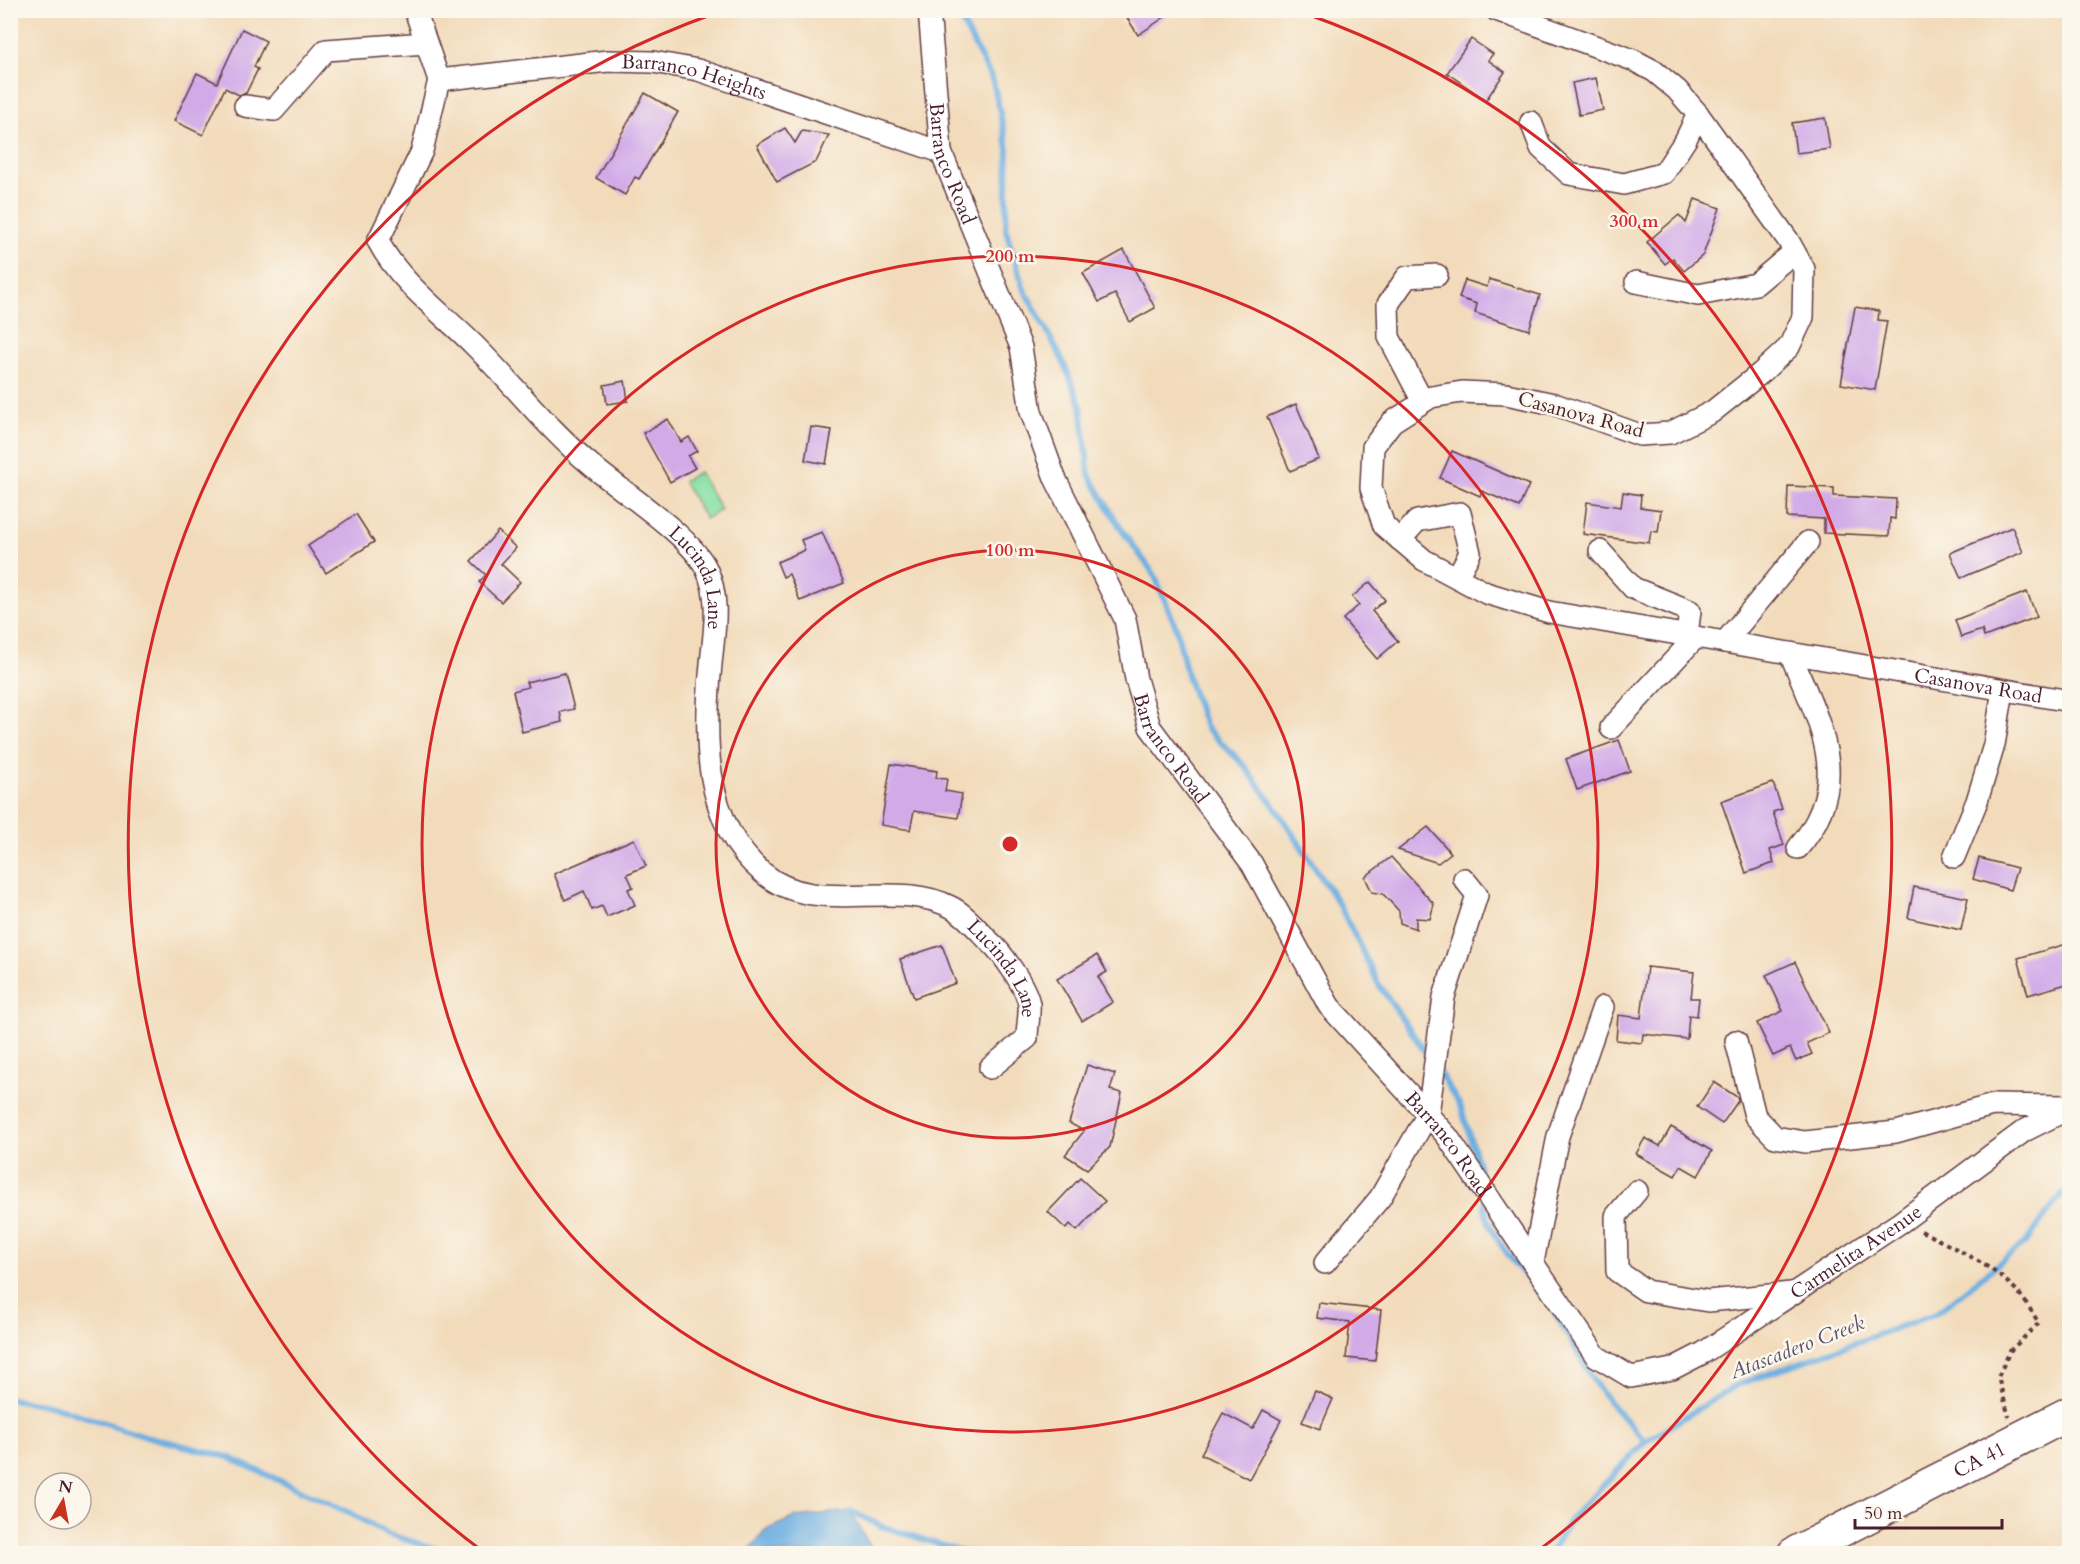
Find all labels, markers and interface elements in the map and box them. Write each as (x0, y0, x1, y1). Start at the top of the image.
street label: Barranco Heights (621, 48, 770, 106)
street label: Barranco Road (923, 101, 982, 228)
text: 300 m (1609, 209, 1659, 234)
text: 200 m (985, 244, 1035, 269)
street label: Casanova Road (1515, 385, 1647, 444)
street label: Lucinda Lane (663, 520, 728, 631)
text: 100 m (985, 538, 1035, 563)
street label: Casanova Road (1912, 662, 2045, 710)
street label: Barranco Road (1127, 690, 1215, 809)
centre of rings (1000, 834, 1020, 854)
street label: Lucinda Lane (961, 913, 1043, 1018)
street label: Barranco Road (1399, 1085, 1497, 1202)
street label: Carmelita Avenue (1785, 1198, 1927, 1306)
water label: Atascadero Creek (1724, 1308, 1870, 1387)
street label: CA 41 (1949, 1435, 2010, 1484)
north arrow (33, 1471, 93, 1531)
text: N (57, 1475, 74, 1499)
scale bar (1855, 1492, 2002, 1530)
text: 50 m (1864, 1501, 1903, 1526)

